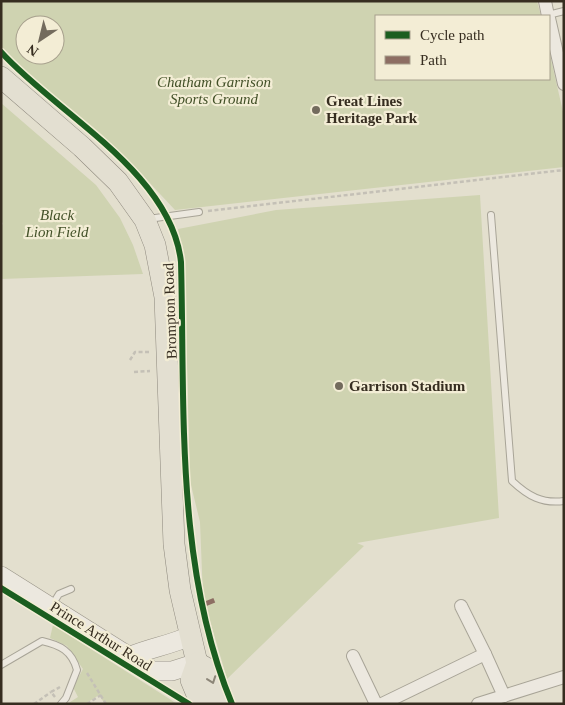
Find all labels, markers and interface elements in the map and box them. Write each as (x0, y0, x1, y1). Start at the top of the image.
north arrow (15, 15, 65, 65)
legend (375, 15, 550, 80)
text: Cycle path (420, 27, 485, 43)
text: N (24, 41, 41, 59)
text: Path (420, 52, 447, 68)
park label: Chatham Garrison Sports Ground (157, 74, 271, 107)
place label: Great Lines Heritage Park (326, 93, 418, 126)
marker: Great Lines Heritage Park (310, 104, 322, 116)
park label: Black Lion Field (25, 207, 89, 240)
street label: Brompton Road (160, 262, 180, 359)
place label: Garrison Stadium (349, 378, 466, 394)
marker: Garrison Stadium (333, 380, 345, 392)
street label: Prince Arthur Road (47, 598, 155, 674)
one-way arrow (206, 675, 216, 684)

